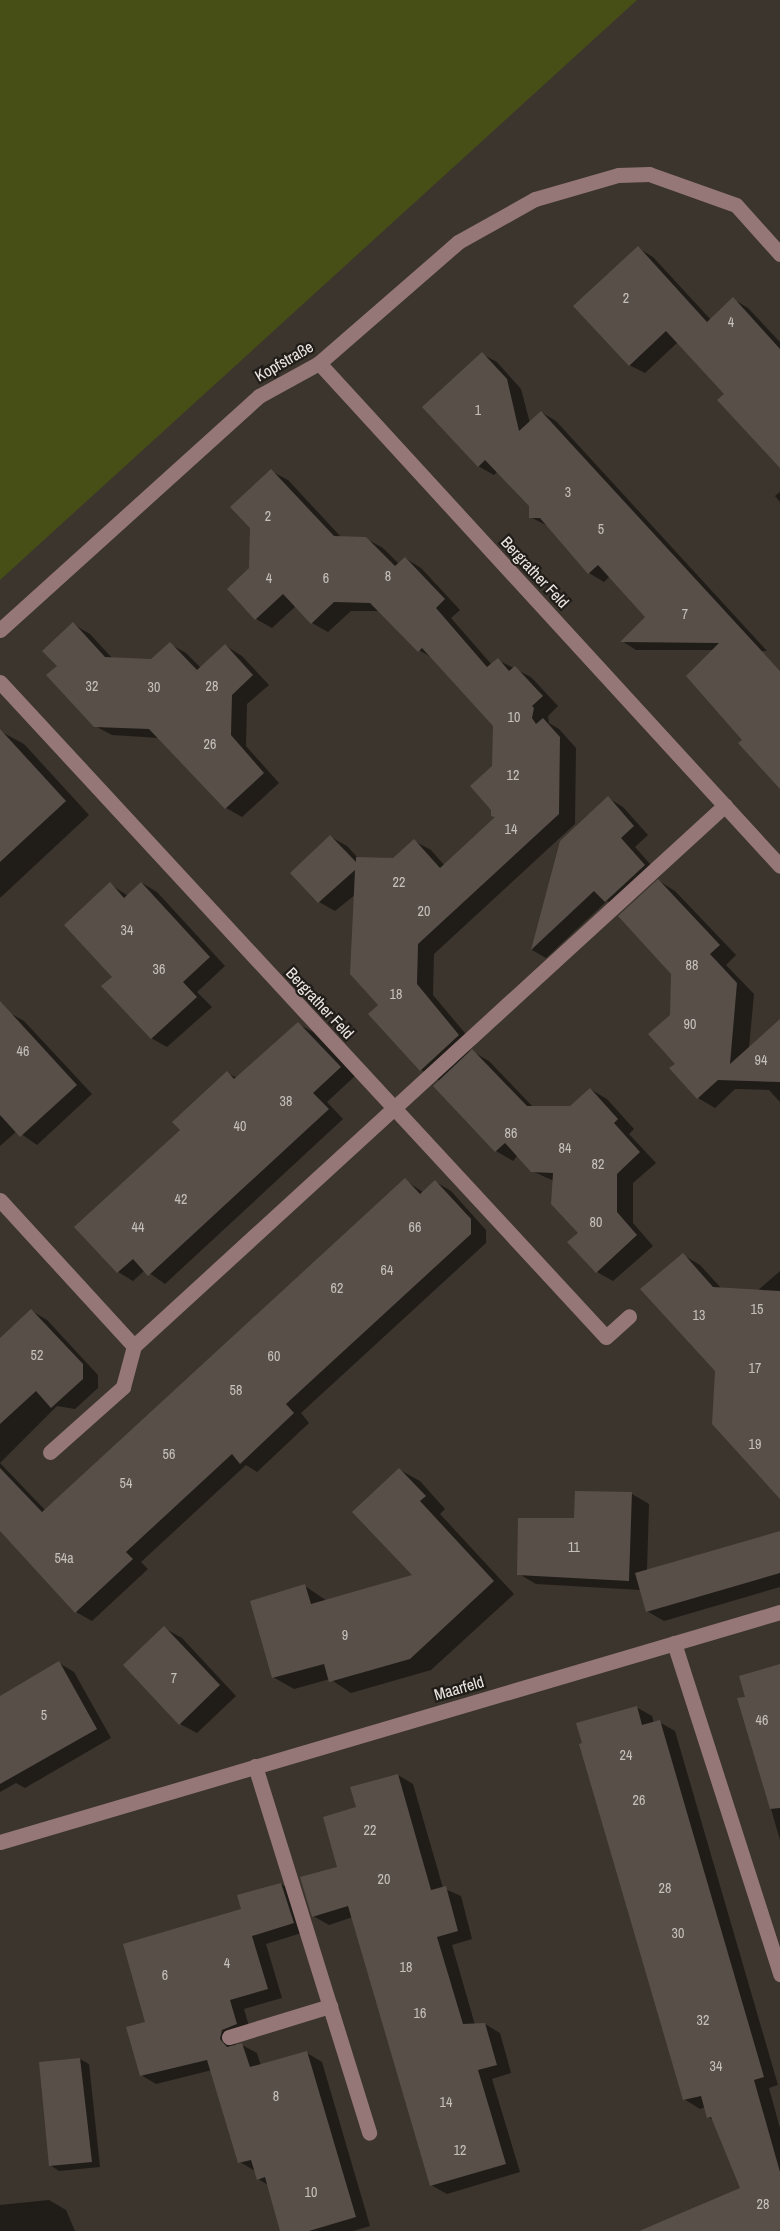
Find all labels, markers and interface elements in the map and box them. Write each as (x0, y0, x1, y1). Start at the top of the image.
house number: 2 (623, 290, 629, 306)
house number: 4 (728, 314, 734, 330)
street label: Kopfstraße (251, 337, 317, 385)
house number: 1 (475, 402, 481, 418)
house number: 3 (565, 484, 571, 500)
house number: 2 (265, 508, 271, 524)
house number: 5 (598, 521, 604, 537)
street label: Bergrather Feld (497, 532, 573, 612)
house number: 8 (385, 568, 391, 584)
house number: 4 (266, 570, 272, 586)
house number: 6 (323, 570, 329, 586)
house number: 7 (682, 606, 688, 622)
house number: 32 (86, 678, 98, 694)
house number: 28 (206, 678, 218, 694)
house number: 30 (148, 679, 160, 695)
house number: 10 (508, 709, 520, 725)
house number: 26 (204, 736, 216, 752)
house number: 12 (507, 767, 519, 783)
house number: 14 (505, 821, 517, 837)
house number: 22 (393, 874, 405, 890)
house number: 20 (418, 903, 430, 919)
house number: 34 (121, 922, 133, 938)
house number: 88 (686, 957, 698, 973)
house number: 36 (153, 961, 165, 977)
street label: Bergrather Feld (282, 963, 358, 1043)
house number: 18 (390, 986, 402, 1002)
house number: 90 (684, 1016, 696, 1032)
house number: 46 (17, 1043, 29, 1059)
house number: 94 (755, 1052, 767, 1068)
house number: 38 (280, 1093, 292, 1109)
house number: 40 (234, 1118, 246, 1134)
house number: 86 (505, 1125, 517, 1141)
house number: 84 (559, 1140, 571, 1156)
house number: 82 (592, 1156, 604, 1172)
house number: 42 (175, 1191, 187, 1207)
house number: 80 (590, 1214, 602, 1230)
house number: 44 (132, 1219, 144, 1235)
house number: 66 (409, 1219, 421, 1235)
house number: 64 (381, 1262, 393, 1278)
house number: 62 (331, 1280, 343, 1296)
house number: 15 (751, 1301, 763, 1317)
house number: 13 (693, 1307, 705, 1323)
house number: 52 (31, 1347, 43, 1363)
house number: 60 (268, 1348, 280, 1364)
house number: 17 (749, 1360, 761, 1376)
house number: 58 (230, 1382, 242, 1398)
house number: 19 (749, 1436, 761, 1452)
house number: 56 (163, 1446, 175, 1462)
house number: 54 (120, 1475, 132, 1491)
house number: 11 (568, 1539, 580, 1555)
house number: 54a (54, 1550, 74, 1566)
house number: 9 (342, 1627, 348, 1643)
house number: 7 (171, 1670, 177, 1686)
street label: Maarfeld (432, 1672, 486, 1704)
house number: 5 (41, 1707, 47, 1723)
house number: 46 (756, 1712, 768, 1728)
house number: 24 (620, 1747, 632, 1763)
house number: 26 (633, 1792, 645, 1808)
house number: 22 (364, 1822, 376, 1838)
house number: 20 (378, 1871, 390, 1887)
house number: 28 (659, 1880, 671, 1896)
house number: 30 (672, 1925, 684, 1941)
house number: 4 (224, 1955, 230, 1971)
house number: 18 (400, 1959, 412, 1975)
house number: 6 (162, 1967, 168, 1983)
house number: 16 (414, 2005, 426, 2021)
house number: 32 (697, 2012, 709, 2028)
house number: 34 (710, 2058, 722, 2074)
house number: 8 (273, 2088, 279, 2104)
house number: 14 (440, 2094, 452, 2110)
house number: 12 (454, 2142, 466, 2158)
house number: 10 (305, 2184, 317, 2200)
house number: 28 (757, 2196, 769, 2212)

